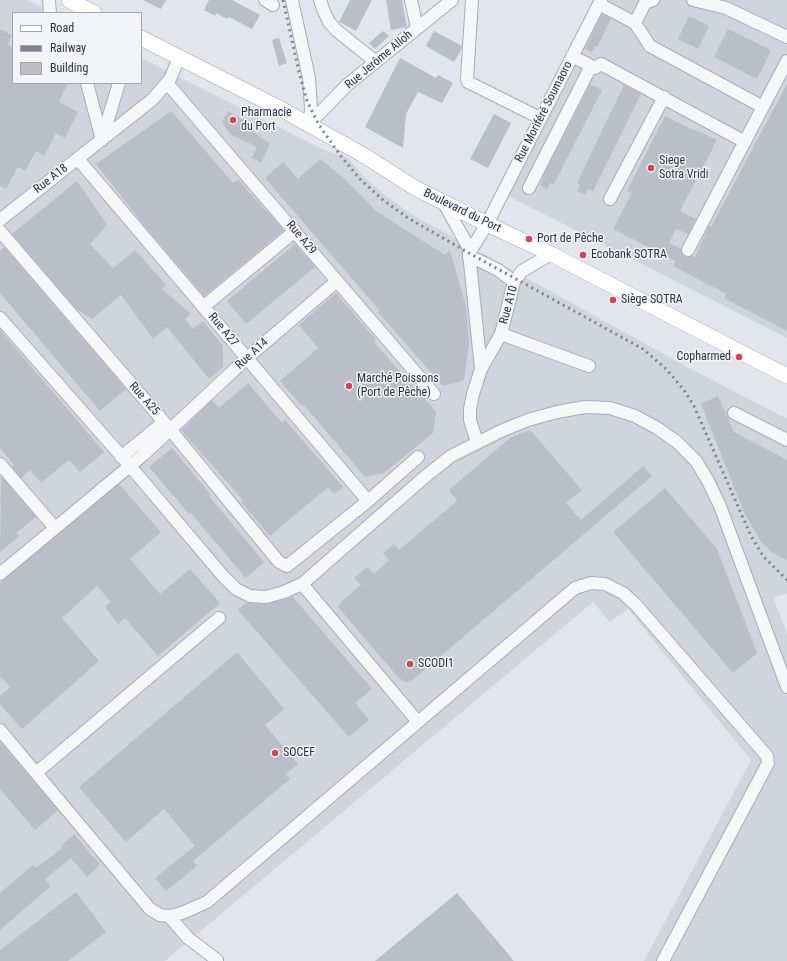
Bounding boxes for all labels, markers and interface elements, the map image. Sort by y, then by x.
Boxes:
legend [12,12,142,84]
text: Road [50,21,74,35]
street label: Rue Jerôme Alloh [343,28,415,92]
text: Railway [50,41,86,55]
street label: Rue Moriféré Soumaoro [512,59,576,165]
text: Building [50,61,88,75]
place label: Pharmacie du Port [241,106,292,134]
marker: Pharmacie du Port [228,115,238,125]
place label: Siege Sotra Vridi [659,154,708,182]
street label: Rue A18 [31,161,71,197]
marker: Siege Sotra Vridi [646,163,656,173]
street label: Boulevard du Port [421,186,503,236]
street label: Rue A29 [283,218,319,258]
place label: Port de Pêche [537,232,603,246]
marker: Port de Pêche [524,234,534,244]
place label: Ecobank SOTRA [591,248,667,262]
marker: Ecobank SOTRA [578,250,588,260]
street label: Rue A10 [497,284,521,326]
place label: Siège SOTRA [621,293,683,307]
marker: Siège SOTRA [608,295,618,305]
street label: Rue A27 [205,310,241,350]
street label: Rue A14 [233,335,271,373]
place label: Copharmed [676,350,731,364]
marker: Copharmed [734,352,744,362]
place label: Marché Poissons (Port de Pêche) [357,372,439,400]
street label: Rue A25 [126,379,162,419]
marker: Marché Poissons (Port de Pêche) [344,381,354,391]
place label: SCODI1 [418,657,454,671]
marker: SCODI1 [405,659,415,669]
place label: SOCEF [283,746,315,760]
marker: SOCEF [270,748,280,758]

